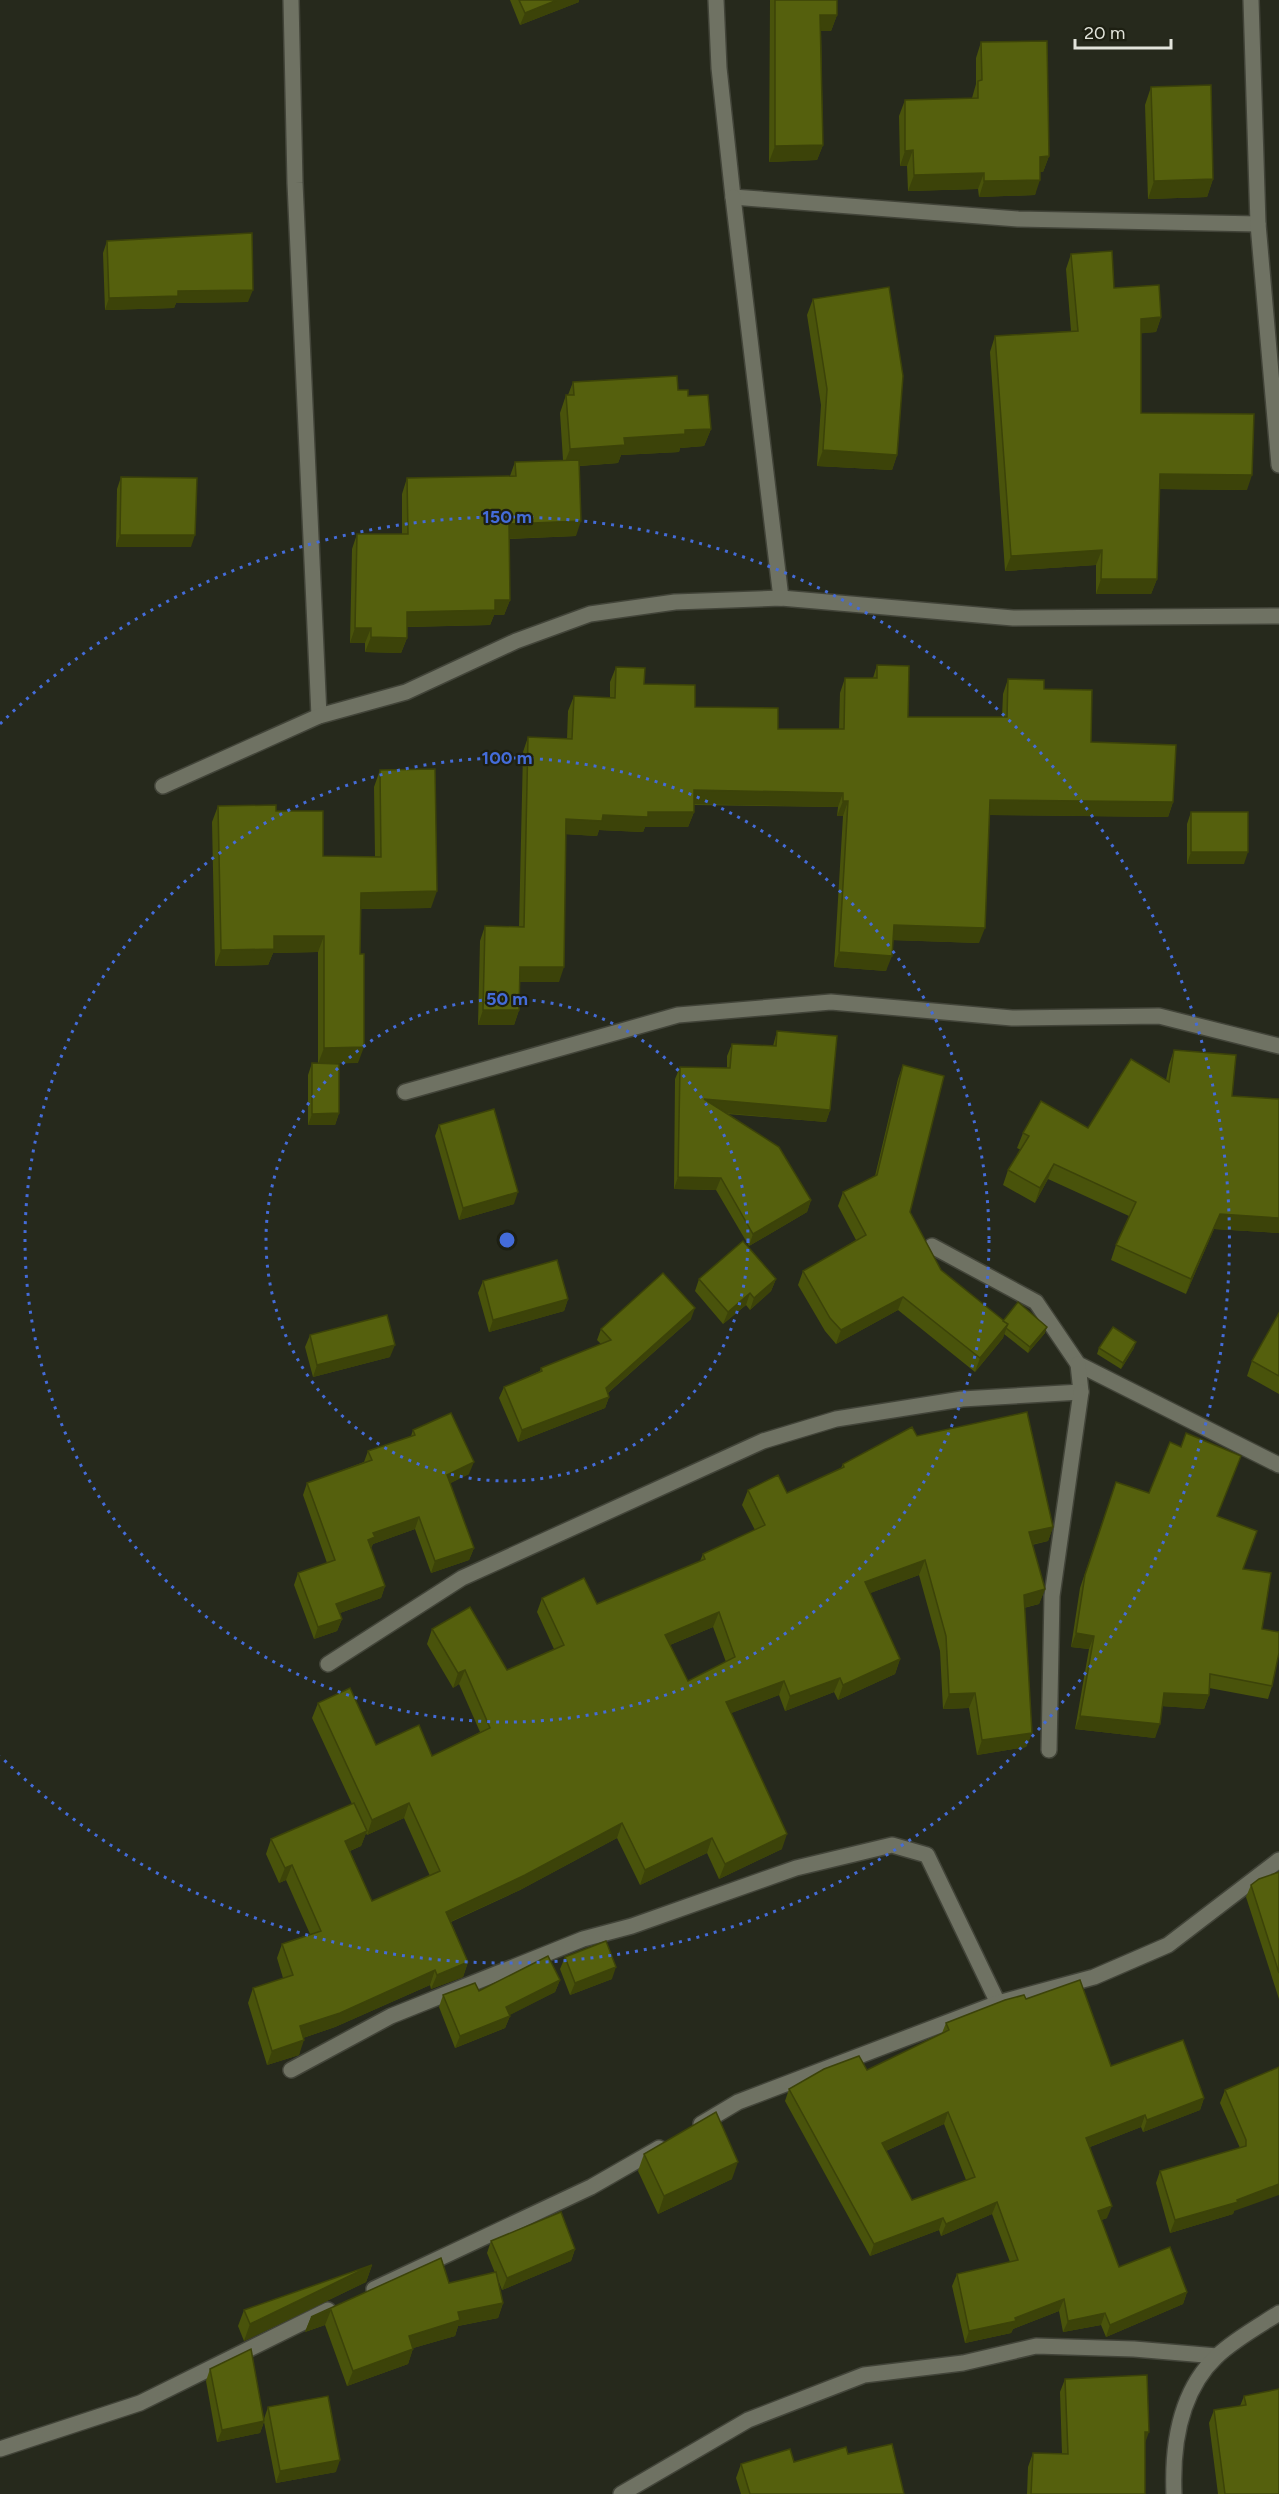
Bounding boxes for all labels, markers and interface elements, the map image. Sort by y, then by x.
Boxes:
scale bar [1075,12,1171,50]
text: 20 m [1084,22,1125,44]
text: 150 m [482,506,532,528]
text: 100 m [482,747,532,769]
text: 50 m [486,988,528,1010]
centre of rings [497,1230,517,1250]

